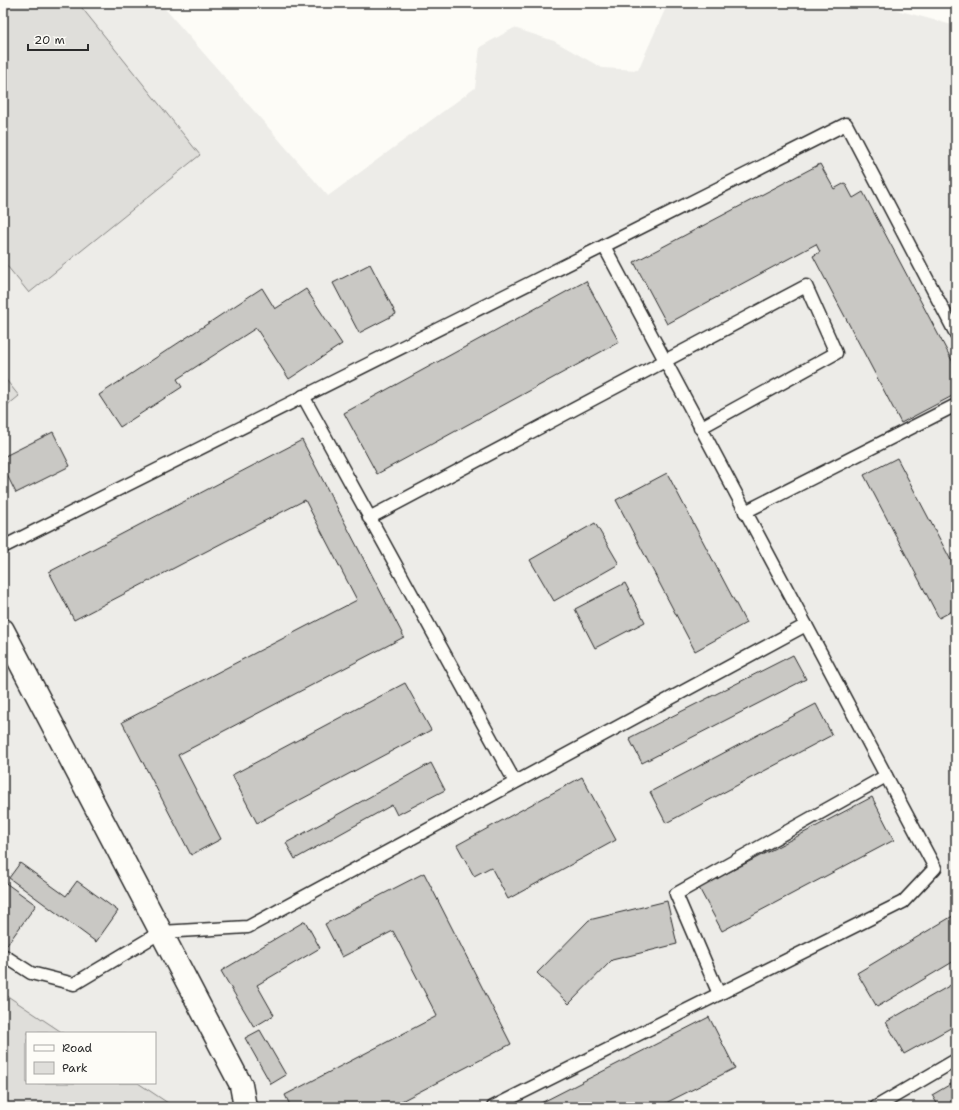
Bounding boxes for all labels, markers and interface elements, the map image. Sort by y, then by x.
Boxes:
scale bar [28,26,88,52]
text: 20 m [34,32,65,48]
legend [26,1032,156,1084]
text: Road [62,1040,93,1056]
text: Park [62,1060,88,1076]

